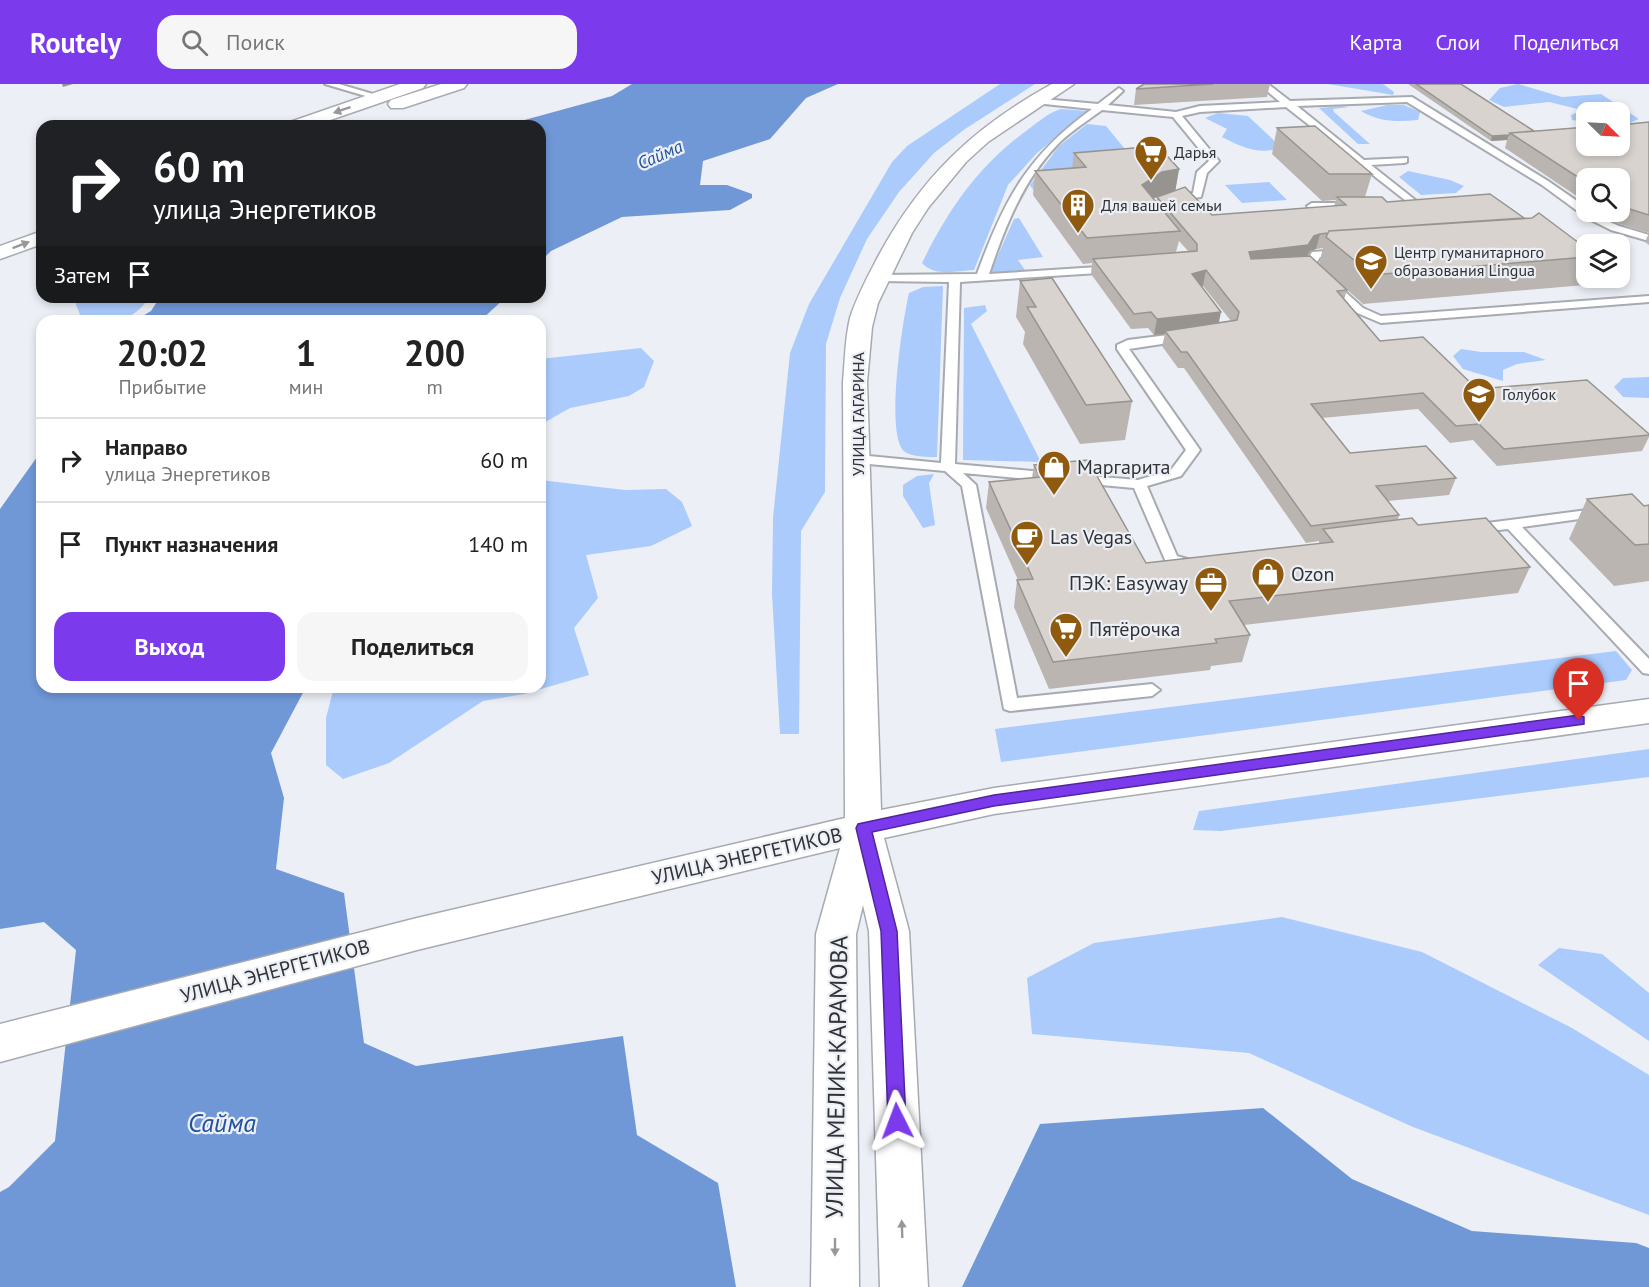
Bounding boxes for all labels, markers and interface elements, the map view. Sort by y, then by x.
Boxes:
search box [157,15,577,69]
text: Routely [30,24,121,61]
icon: search [178,26,211,59]
text: Поиск [226,28,285,56]
text: Карта [1349,29,1402,56]
text: Слои [1435,29,1480,56]
text: Поделиться [1513,29,1619,56]
north arrow [1576,102,1630,156]
map controls [1576,102,1630,288]
one-way arrow [333,105,351,115]
water label: Сайма [634,134,686,175]
supermarket icon: Дарья [1133,134,1169,181]
text: 60 m [153,139,245,194]
place label: Дарья [1174,142,1216,162]
icon: right [54,144,132,222]
button: search [1576,168,1630,222]
building icon: Для вашей семьи [1060,187,1096,234]
text: улица Энергетиков [153,192,377,226]
place label: Для вашей семьи [1101,195,1222,215]
button: layers [1576,234,1630,288]
one-way arrow [12,240,30,249]
place label: Центр гуманитарного образования Lingua [1394,242,1544,280]
school or university icon: Центр гуманитарного образования Lingua [1353,243,1389,290]
icon: arrive [123,258,156,291]
text: Затем [54,261,111,289]
text: 20:02 [117,329,208,376]
text: 1 [296,329,316,376]
text: 200 [404,329,465,376]
street label: УЛИЦА ГАГАРИНА [848,351,868,476]
text: Прибытие [118,374,206,400]
text: мин [289,374,323,400]
text: m [427,374,443,400]
school or university icon: Голубок [1461,376,1497,423]
place label: Голубок [1502,384,1556,404]
text: Направо [105,433,188,461]
icon: right [54,444,87,477]
text: 60 m [480,446,528,474]
shop icon: Маргарита [1036,449,1072,496]
place label: Маргарита [1077,454,1170,480]
text: улица Энергетиков [105,461,271,487]
cafe icon: Las Vegas [1009,519,1045,566]
place label: Las Vegas [1050,524,1132,550]
icon: arrive [54,528,87,561]
text: Пункт назначения [105,530,278,558]
text: 140 m [468,530,528,558]
shop icon: Ozon [1250,556,1286,603]
place label: Ozon [1291,561,1335,587]
office icon: ПЭК: Easyway [1193,565,1229,612]
place label: ПЭК: Easyway [1069,570,1189,596]
supermarket icon: Пятёрочка [1048,611,1084,658]
button: Выход [54,612,285,681]
button: Поделиться [297,612,528,681]
place label: Пятёрочка [1089,616,1180,642]
pin [1553,658,1604,720]
icon: arrive [1562,667,1595,700]
street label: УЛИЦА ЭНЕРГЕТИКОВ [649,821,845,891]
street label: УЛИЦА ЭНЕРГЕТИКОВ [178,933,372,1009]
street label: УЛИЦА МЕЛИК-КАРАМОВА [819,935,854,1219]
position arrow [865,1089,929,1153]
water label: Сайма [188,1106,256,1139]
one-way arrow [897,1219,906,1238]
one-way arrow [830,1238,840,1257]

